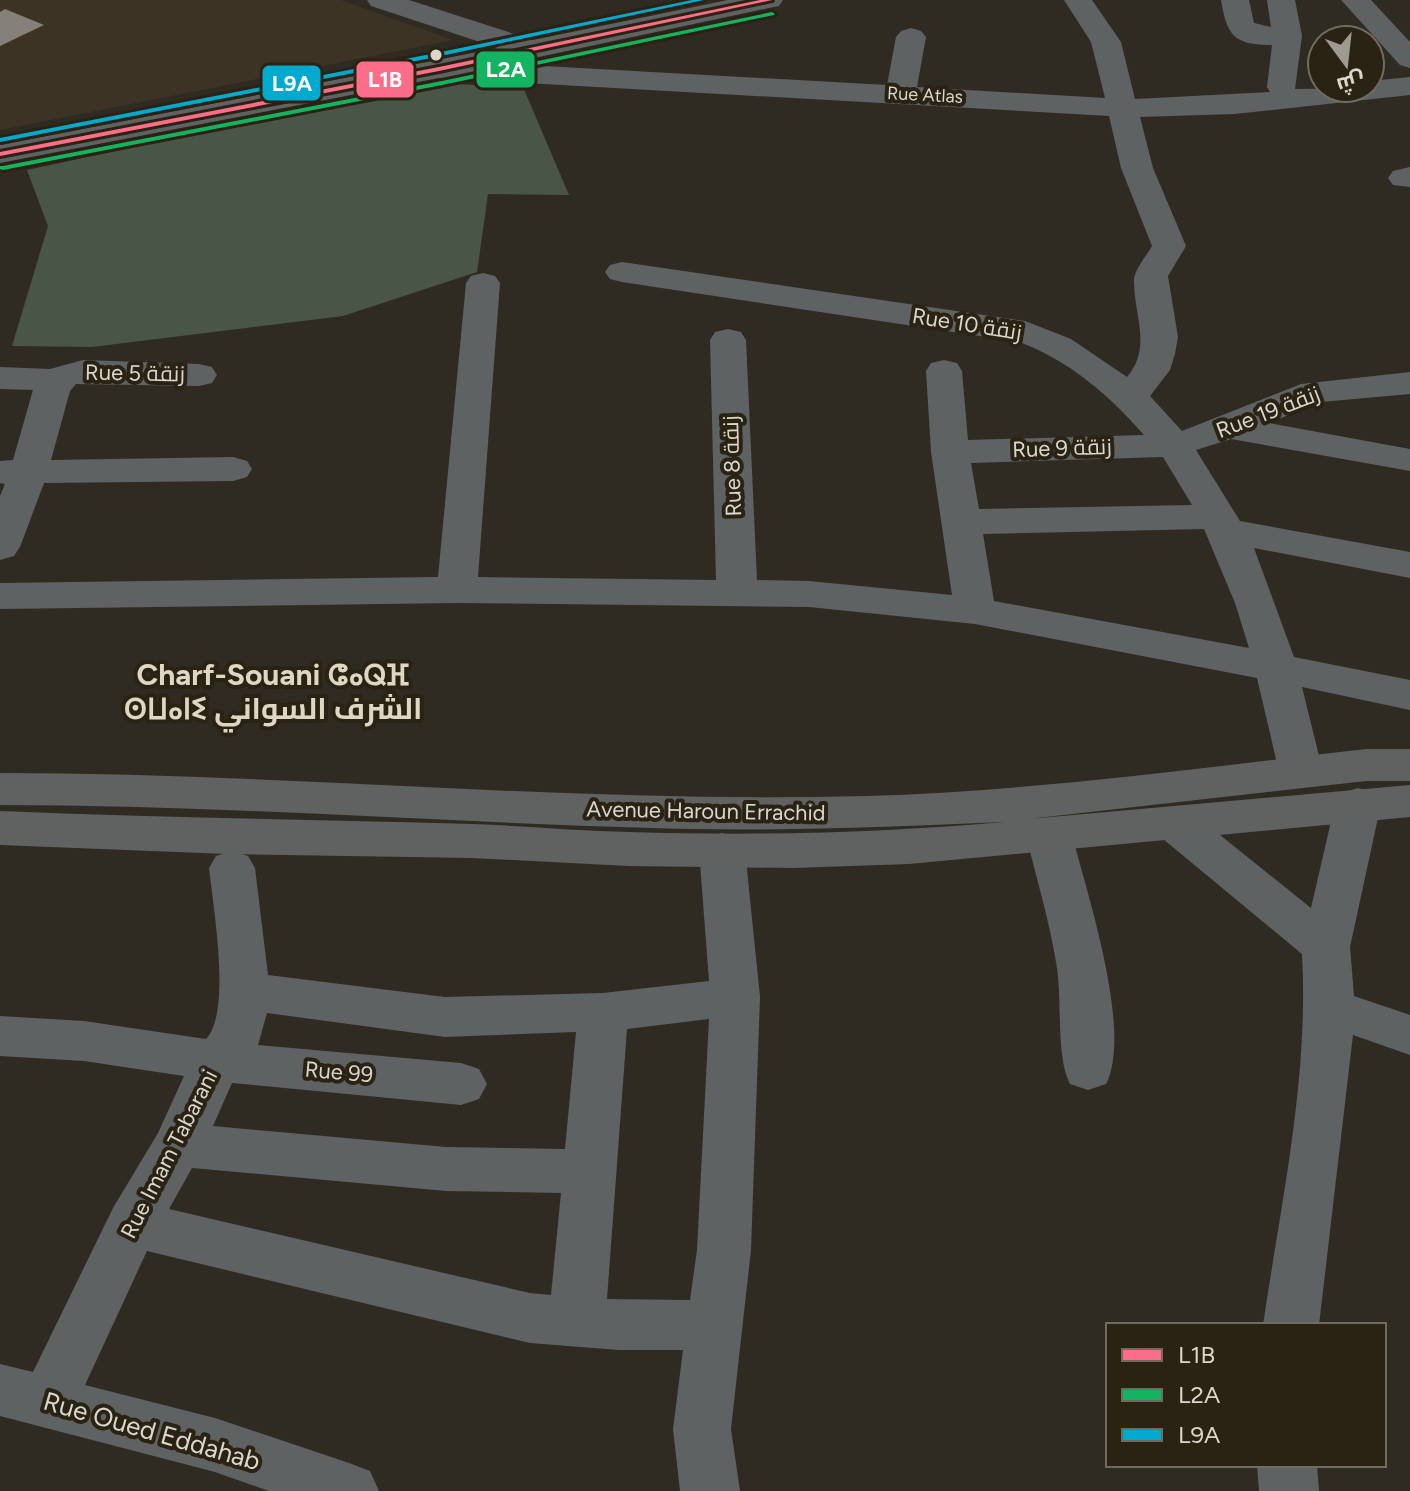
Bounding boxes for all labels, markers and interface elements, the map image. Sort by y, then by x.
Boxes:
north arrow [1306,24,1386,104]
unlabelled marker [428,47,444,63]
line badge: L2A [475,50,536,89]
text: L2A [486,56,526,83]
line badge: L1B [355,60,415,99]
line badge: L9A [261,64,322,102]
text: L1B [368,66,402,93]
text: ش [1334,66,1368,100]
text: L9A [272,70,312,97]
street label: Rue Atlas [886,82,964,108]
street label: Rue 10 زنقة [910,302,1024,346]
street label: Rue 5 زنقة [85,359,185,387]
street label: Rue 19 زنقة [1212,380,1324,444]
street label: Rue 8 زنقة [717,415,747,517]
street label: Rue 9 زنقة [1012,433,1112,463]
district label: Charf-Souani ⵛⴰⵕⴼ ⵙⵡⴰⵏⵉ الشرف السواني [124,656,422,733]
street label: Avenue Haroun Errachid [586,795,826,827]
street label: Rue 99 [304,1056,374,1088]
street label: Rue Imam Tabarani [115,1065,223,1243]
legend [1106,1323,1386,1467]
text: L1B [1178,1340,1215,1369]
text: L2A [1178,1380,1221,1409]
street label: Rue Oued Eddahab [40,1385,264,1477]
text: L9A [1178,1420,1221,1449]

